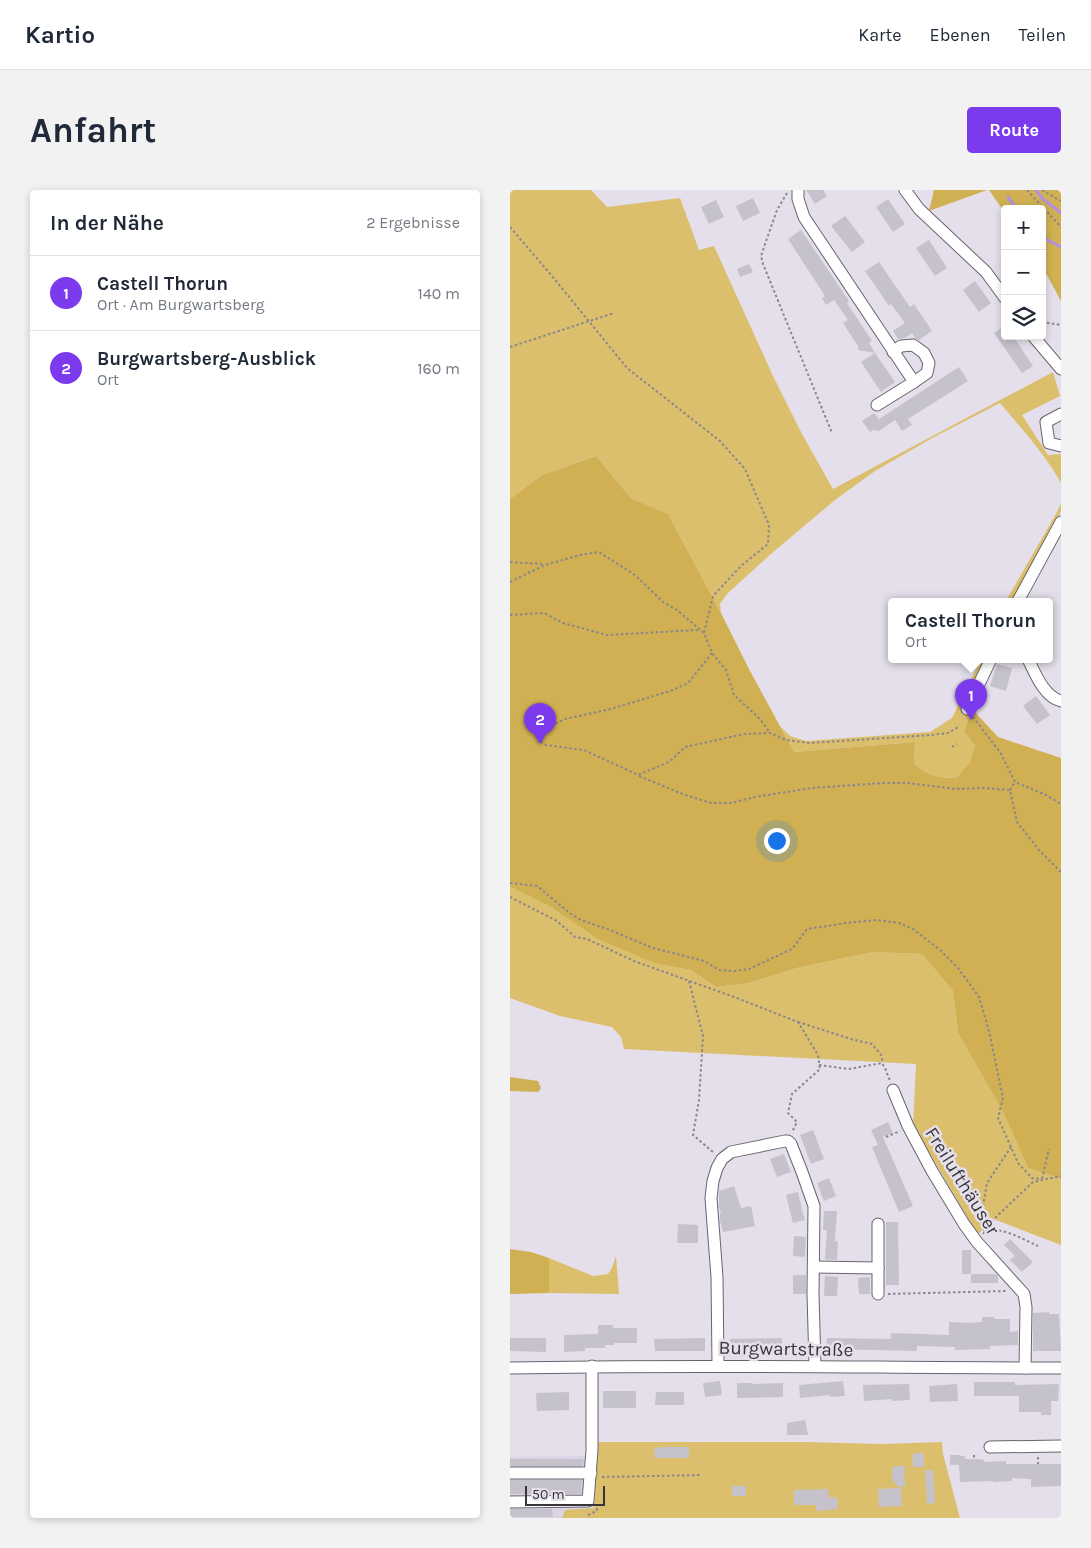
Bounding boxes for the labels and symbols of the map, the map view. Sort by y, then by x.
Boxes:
pin: 1 [955,679,987,720]
pin: 2 [524,703,556,744]
your location [764,828,790,854]
street label: Freilufthäuser [920,1123,1004,1239]
street label: Burgwartstraße [718,1337,854,1361]
scale bar [525,1483,605,1506]

